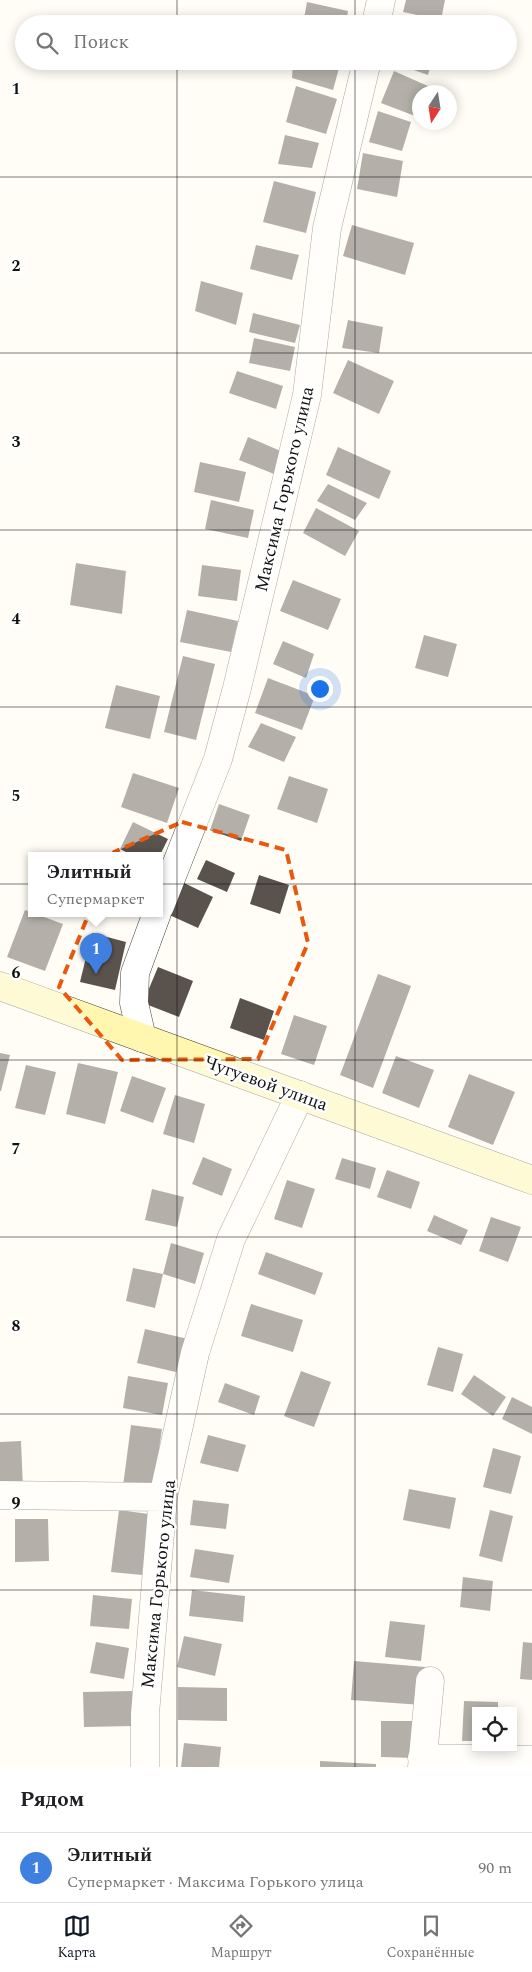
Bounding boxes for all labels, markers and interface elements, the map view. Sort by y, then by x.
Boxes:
search box [15,15,517,70]
text: Поиск [73,28,129,57]
icon: search [33,29,61,57]
text: 1 [12,77,20,101]
north arrow [412,85,457,130]
text: 2 [12,254,21,278]
street label: Максима Горького улица [248,384,321,594]
text: 3 [12,430,21,454]
text: 4 [12,607,21,631]
your location [307,676,333,702]
text: 5 [12,784,20,808]
popup [28,852,163,917]
text: Элитный [47,858,132,887]
text: Супермаркет [47,887,144,911]
pin: 1 [80,933,112,974]
text: 6 [12,961,21,985]
street label: Чугуевой улица [200,1049,332,1118]
text: 7 [12,1137,21,1161]
text: 8 [12,1314,21,1338]
street label: Максима Горького улица [134,1478,183,1690]
text: 9 [12,1491,21,1515]
map controls [472,1707,517,1752]
button: locate [472,1707,517,1752]
text: Рядом [20,1784,84,1816]
text: Элитный [67,1841,152,1870]
text: 1 [32,1856,40,1880]
text: 90 m [478,1856,512,1880]
text: Супермаркет · Максима Горького улица [67,1870,364,1894]
tab: Карта [57,1912,96,1963]
tab: Маршрут [211,1912,272,1963]
tab: Сохранённые [386,1912,475,1963]

